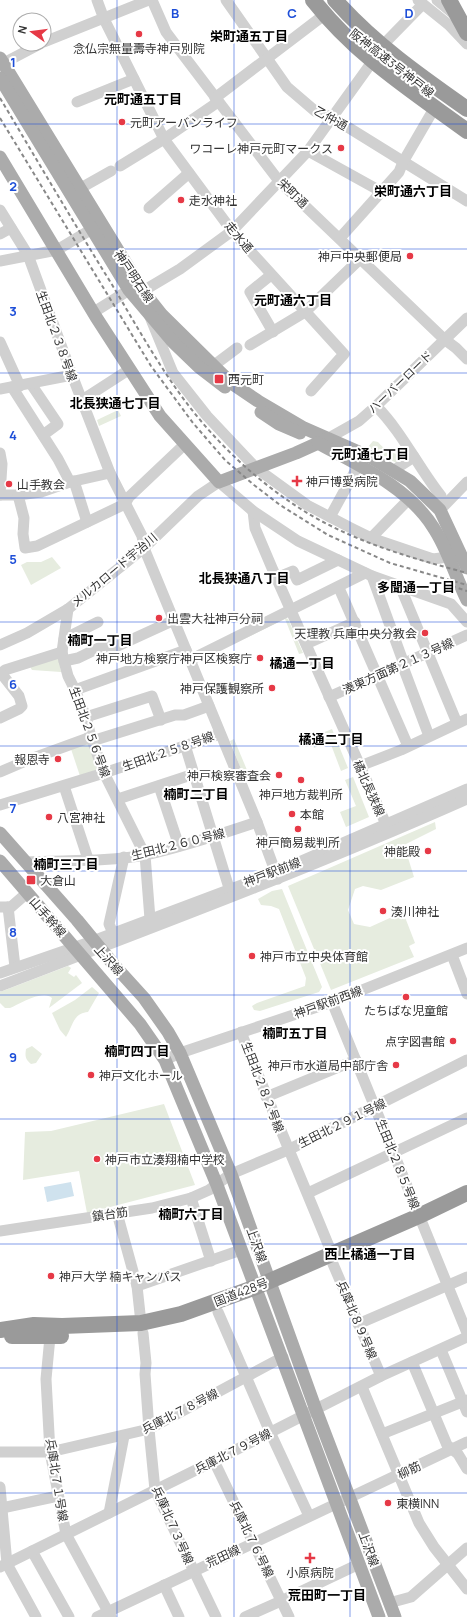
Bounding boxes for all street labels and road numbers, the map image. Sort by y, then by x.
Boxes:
street label: 阪神高速3号神戸線 [346,25,438,101]
street label: 乙仲通 [311,102,351,134]
street label: 栄町通 [274,174,312,212]
street label: 走水通 [221,218,257,256]
street label: 神戸明石線 [110,246,158,306]
street label: 生田北２３８号線 [33,288,81,384]
street label: ハーバーロード [364,347,436,417]
street label: メルカロード宇治川 [67,529,161,611]
street label: 湊東方面第２１３号線 [340,634,456,698]
street label: 生田北２５６号線 [66,684,114,780]
street label: 生田北２５８号線 [120,727,216,775]
street label: 橘北長狭線 [349,757,389,819]
street label: 生田北２６０号線 [129,824,227,864]
street label: 神戸駅前線 [241,853,303,891]
street label: 山手幹線 [26,893,70,941]
street label: 上沢線 [91,941,127,979]
street label: 神戸駅前西線 [291,982,365,1022]
street label: 生田北２８２号線 [238,1039,288,1135]
street label: 生田北２９１号線 [295,1094,389,1152]
street label: 生田北２８５号線 [372,1116,424,1212]
street label: 鎮台筋 [91,1203,129,1225]
street label: 上沢線 [243,1225,271,1265]
street label: 国道428号 [211,1274,271,1310]
street label: 兵庫北８９号線 [333,1278,381,1362]
street label: 兵庫北７８号線 [139,1384,221,1438]
street label: 兵庫北７９号線 [192,1424,274,1478]
street label: 兵庫北７１号線 [42,1437,72,1523]
street label: 柳筋 [395,1457,423,1483]
street label: 兵庫北７３号線 [148,1483,198,1567]
street label: 兵庫北７６号線 [226,1498,278,1580]
street label: 上沢線 [355,1529,383,1569]
street label: 荒田線 [203,1541,243,1571]

